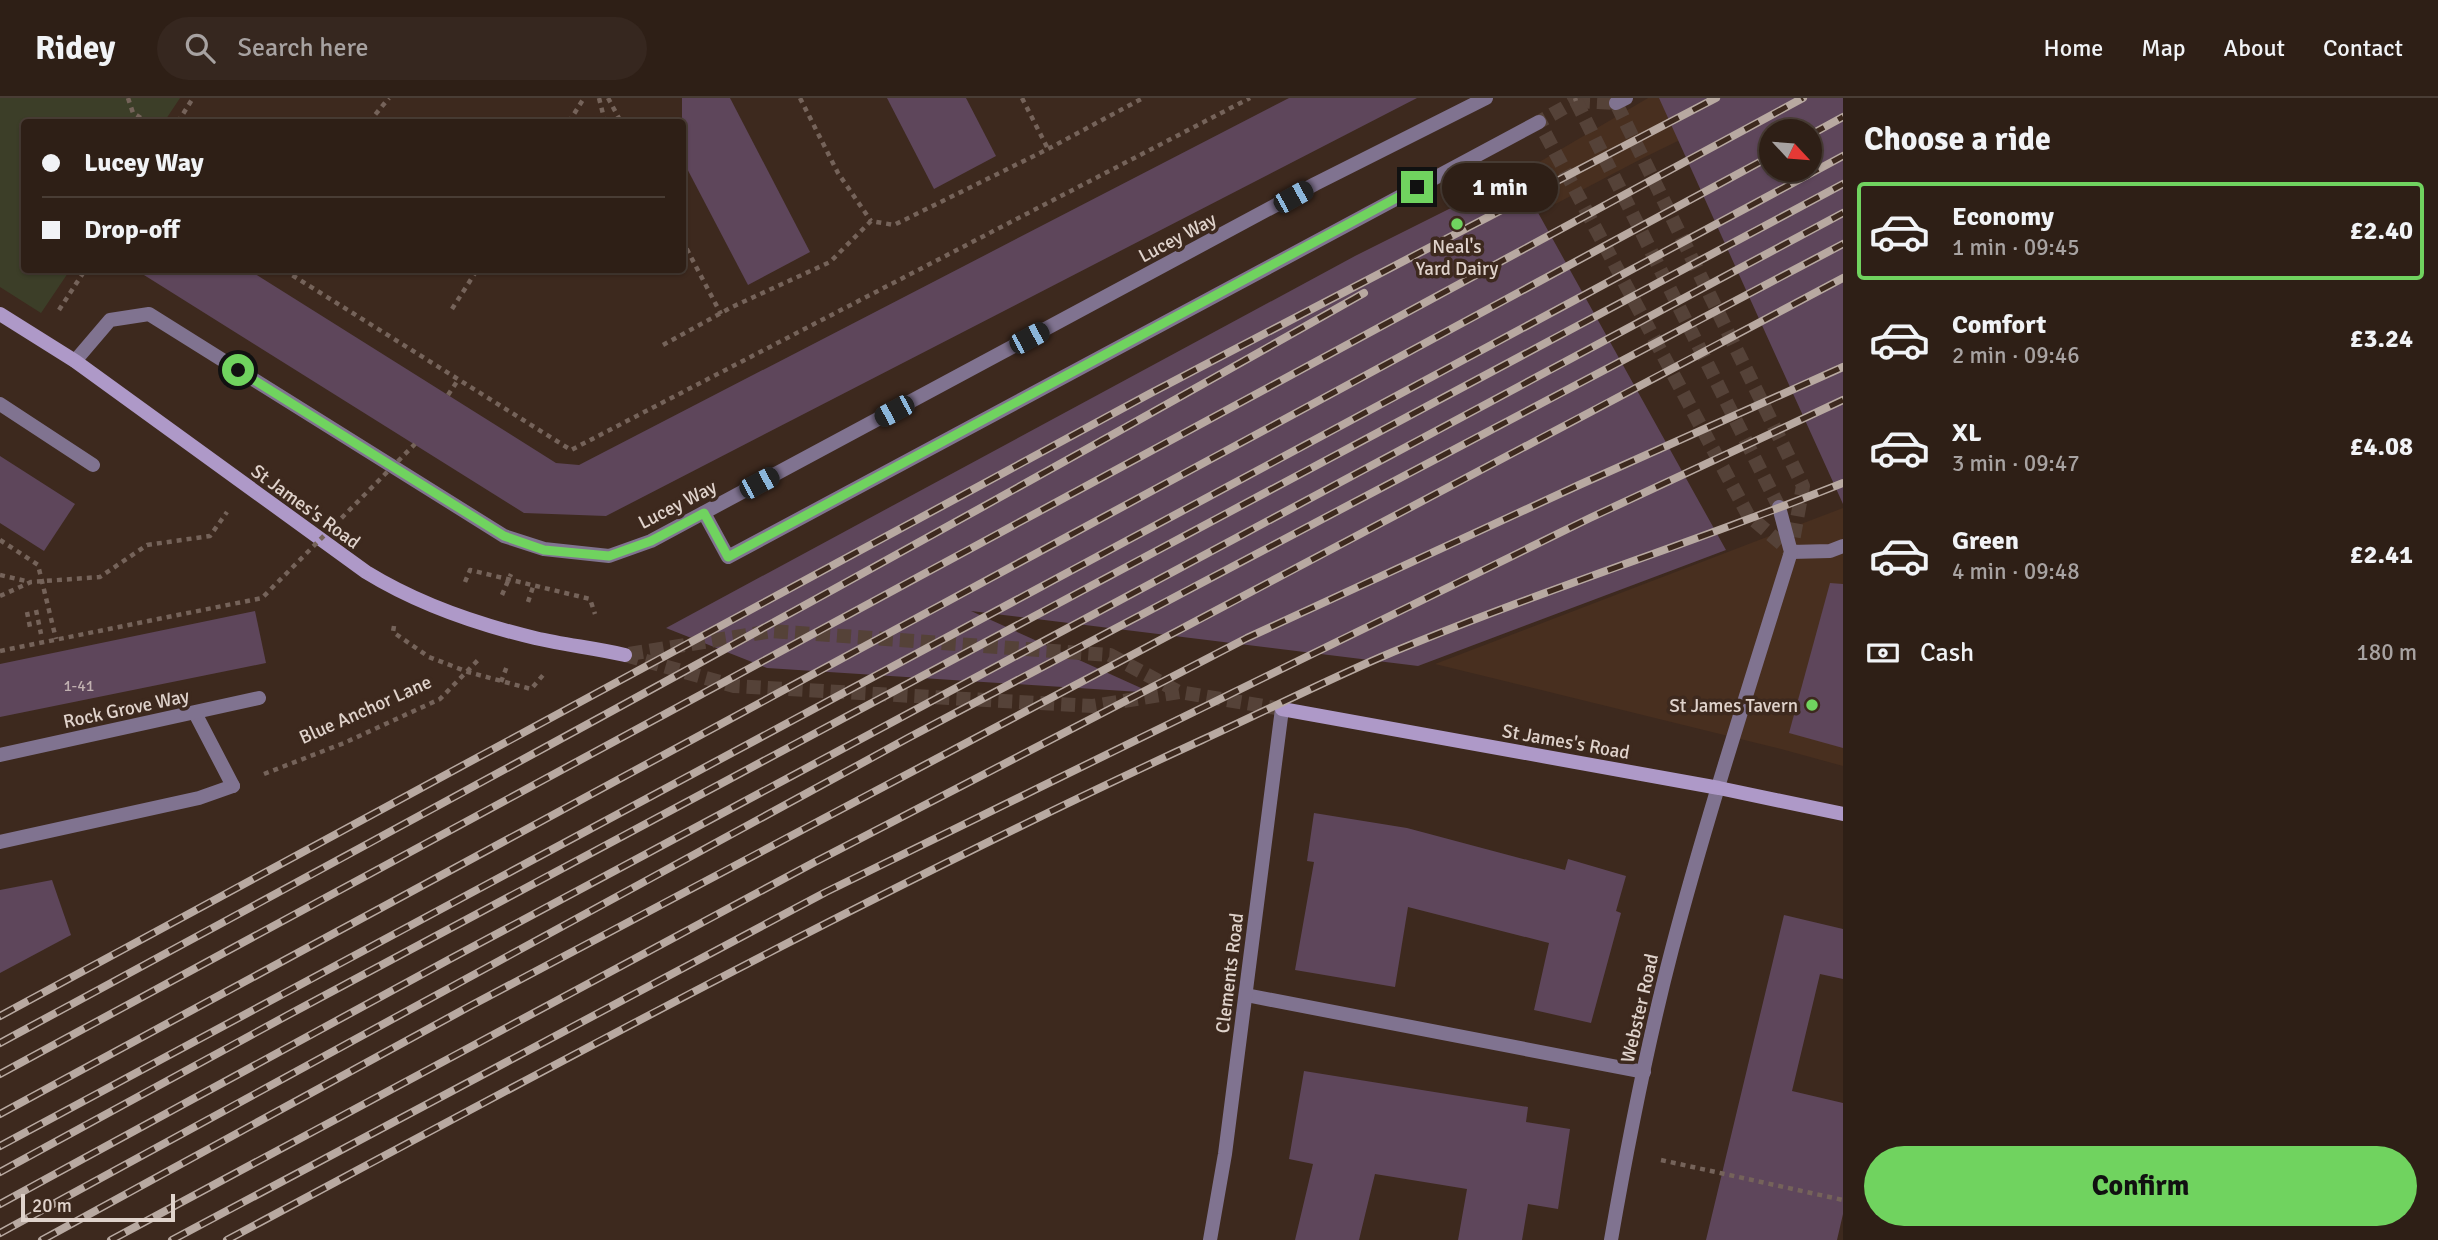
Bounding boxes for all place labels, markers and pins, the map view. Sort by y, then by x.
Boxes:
marker: Neal's Yard Dairy [1449,216,1465,232]
place label: Neal's Yard Dairy [1416,235,1498,281]
place label: St James Tavern [1669,694,1798,718]
marker: St James Tavern [1804,697,1820,713]

